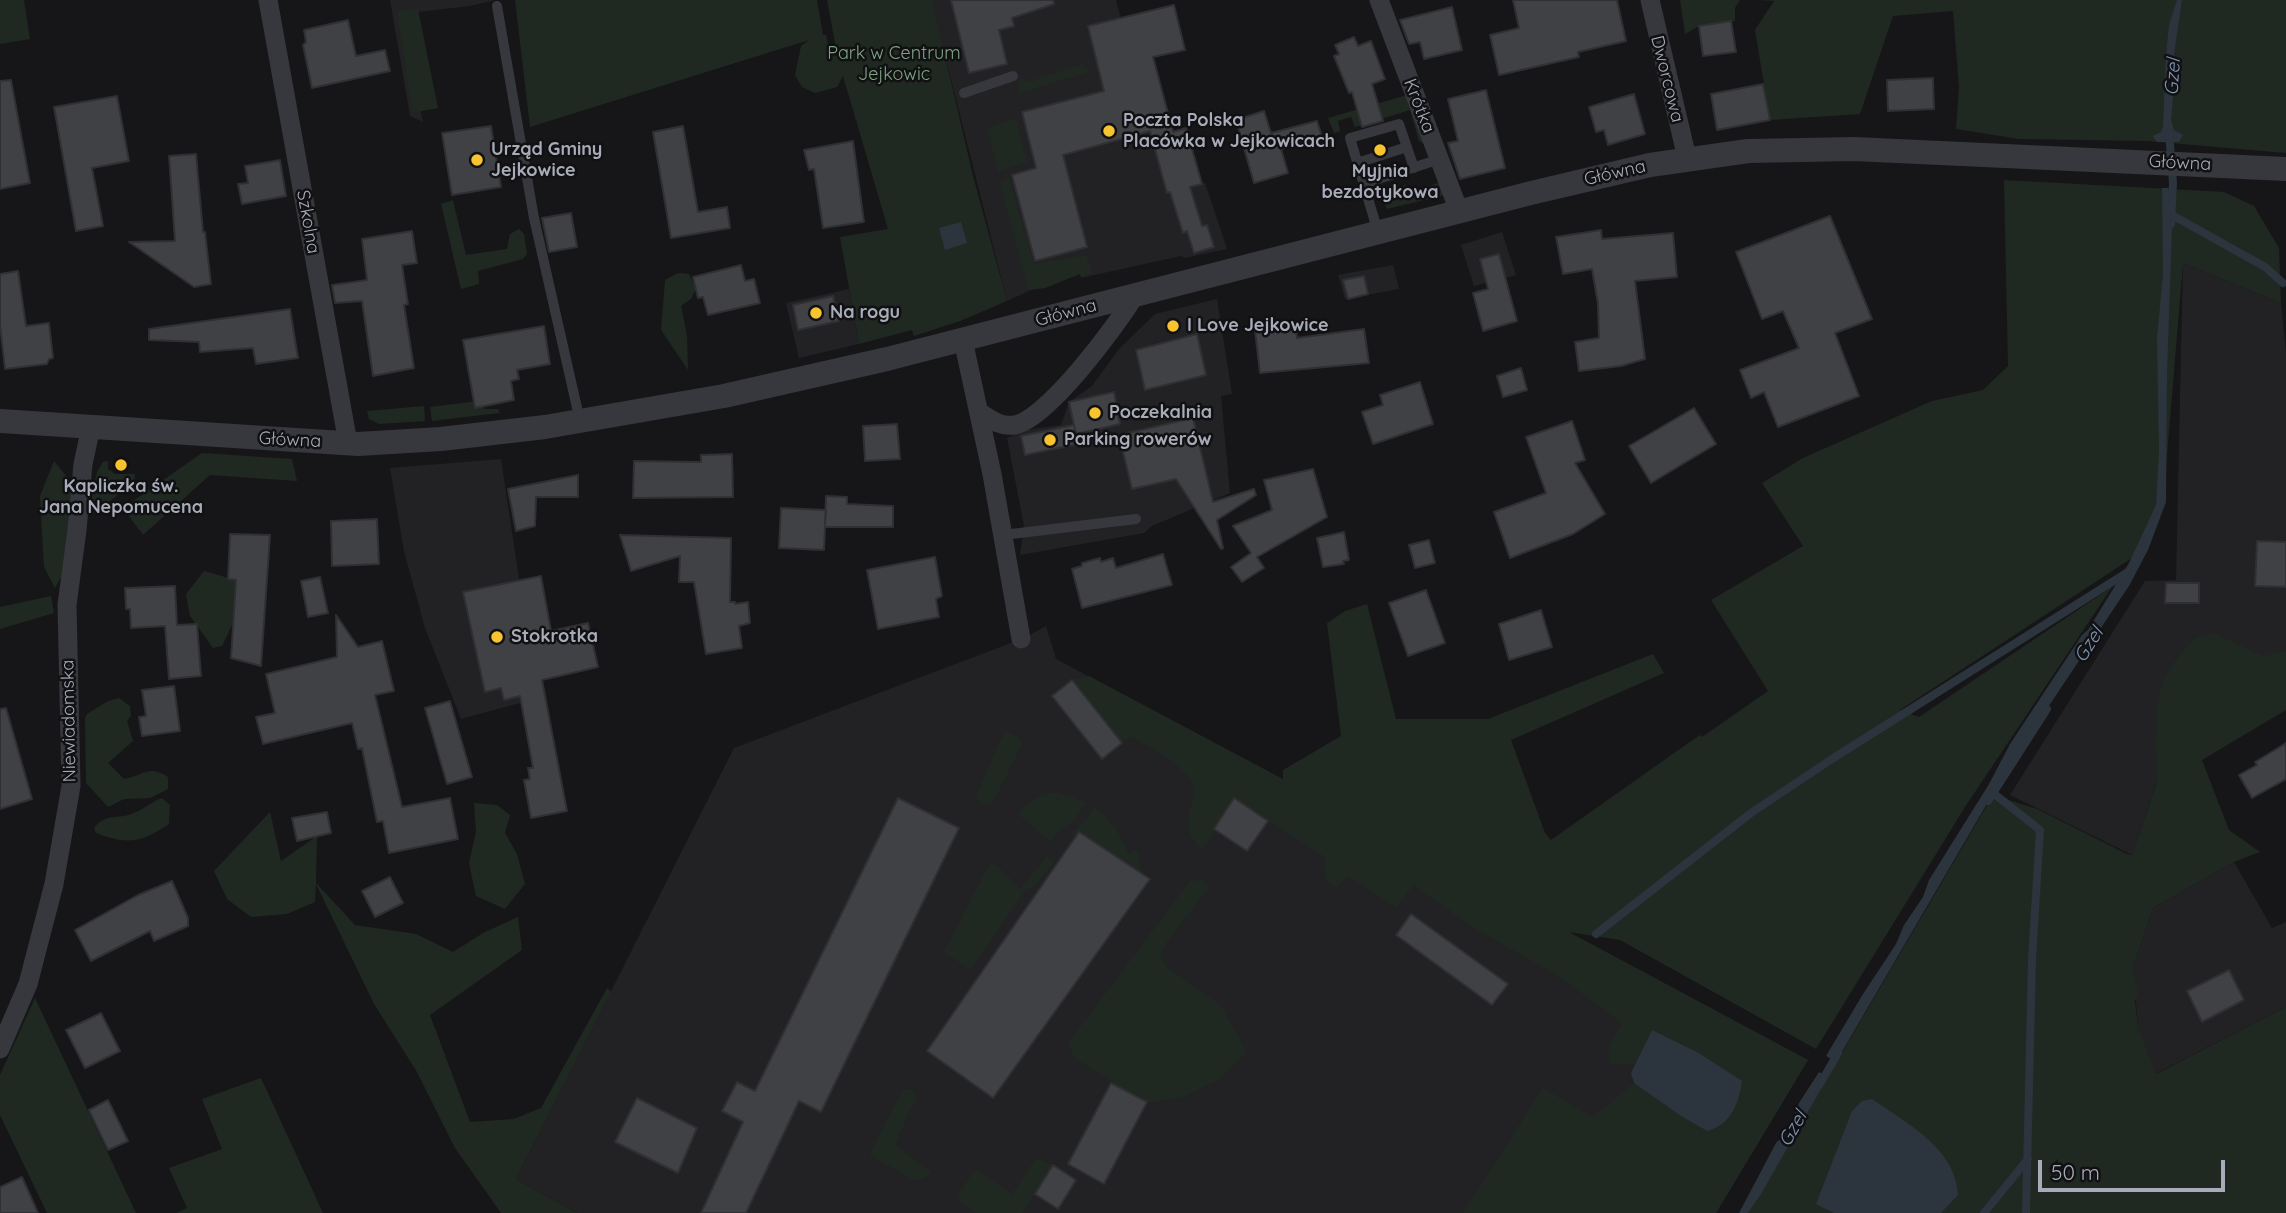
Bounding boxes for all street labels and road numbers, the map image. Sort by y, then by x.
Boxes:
street label: Dworcowa [1646,33,1688,125]
street label: Krótka [1399,76,1439,136]
street label: Główna [2148,151,2212,175]
street label: Główna [1582,155,1648,191]
street label: Szkolna [292,188,324,256]
street label: Główna [1033,294,1099,332]
street label: Główna [258,428,322,452]
street label: Niewiadomska [57,660,81,782]

